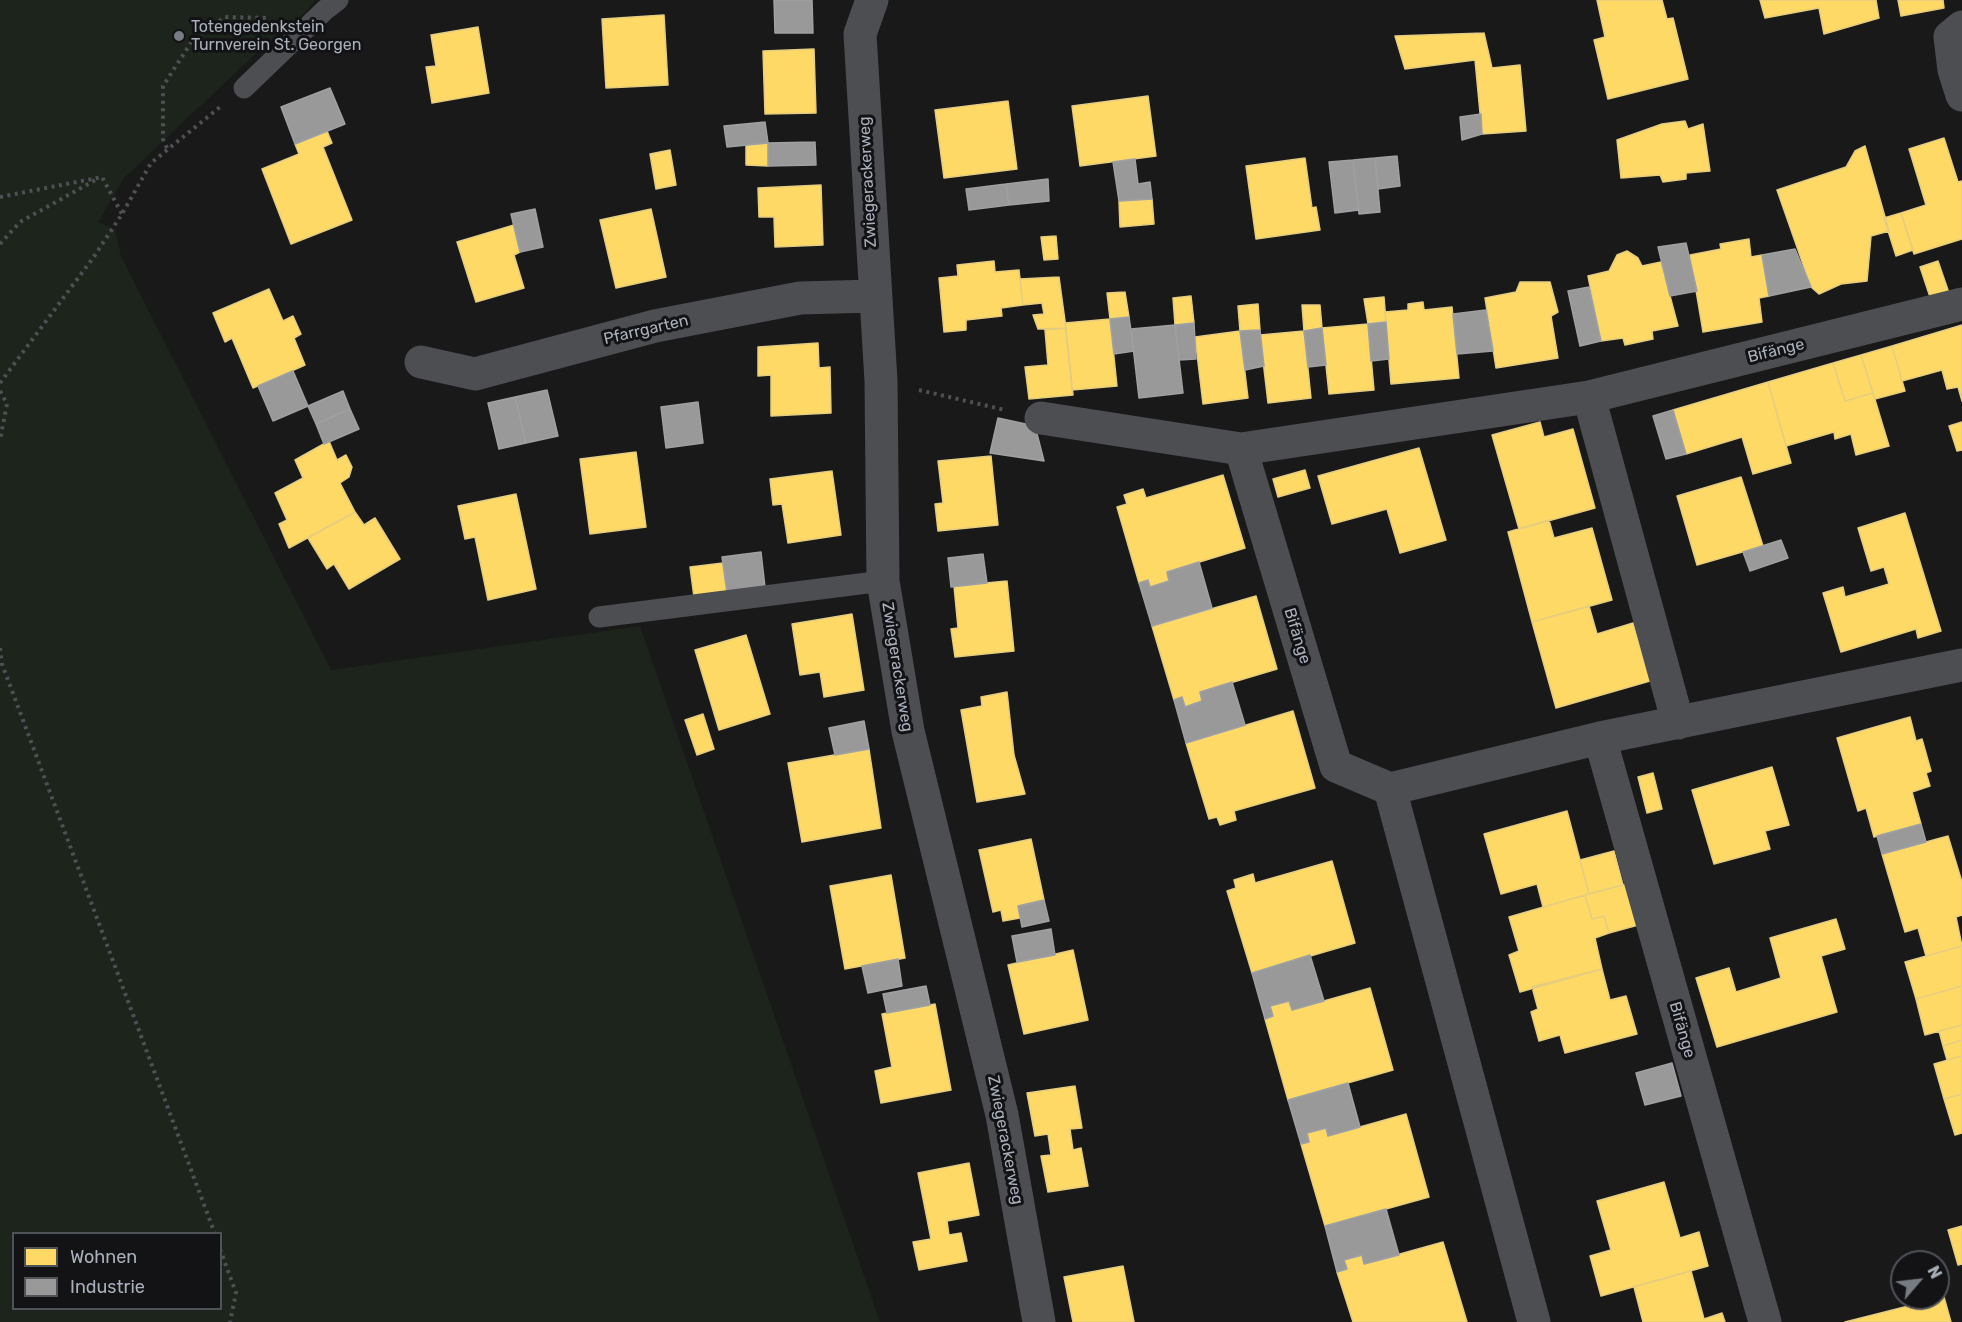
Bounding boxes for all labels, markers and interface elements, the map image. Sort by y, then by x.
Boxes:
place label: Totengedenkstein Turnverein St. Georgen [191,17,361,55]
marker: Totengedenkstein Turnverein St. Georgen [172,29,186,43]
street label: Zwiegerackerweg [855,116,881,248]
street label: Pfarrgarten [602,311,690,349]
street label: Bifänge [1746,335,1806,367]
street label: Zwiegerackerweg [877,601,917,733]
street label: Bifänge [1279,606,1315,666]
street label: Bifänge [1665,1000,1699,1060]
street label: Zwiegerackerweg [983,1074,1027,1206]
legend [12,1232,222,1310]
text: Wohnen [70,1246,137,1268]
north arrow [1890,1250,1950,1310]
text: N [1923,1263,1946,1282]
text: Industrie [70,1276,145,1298]

